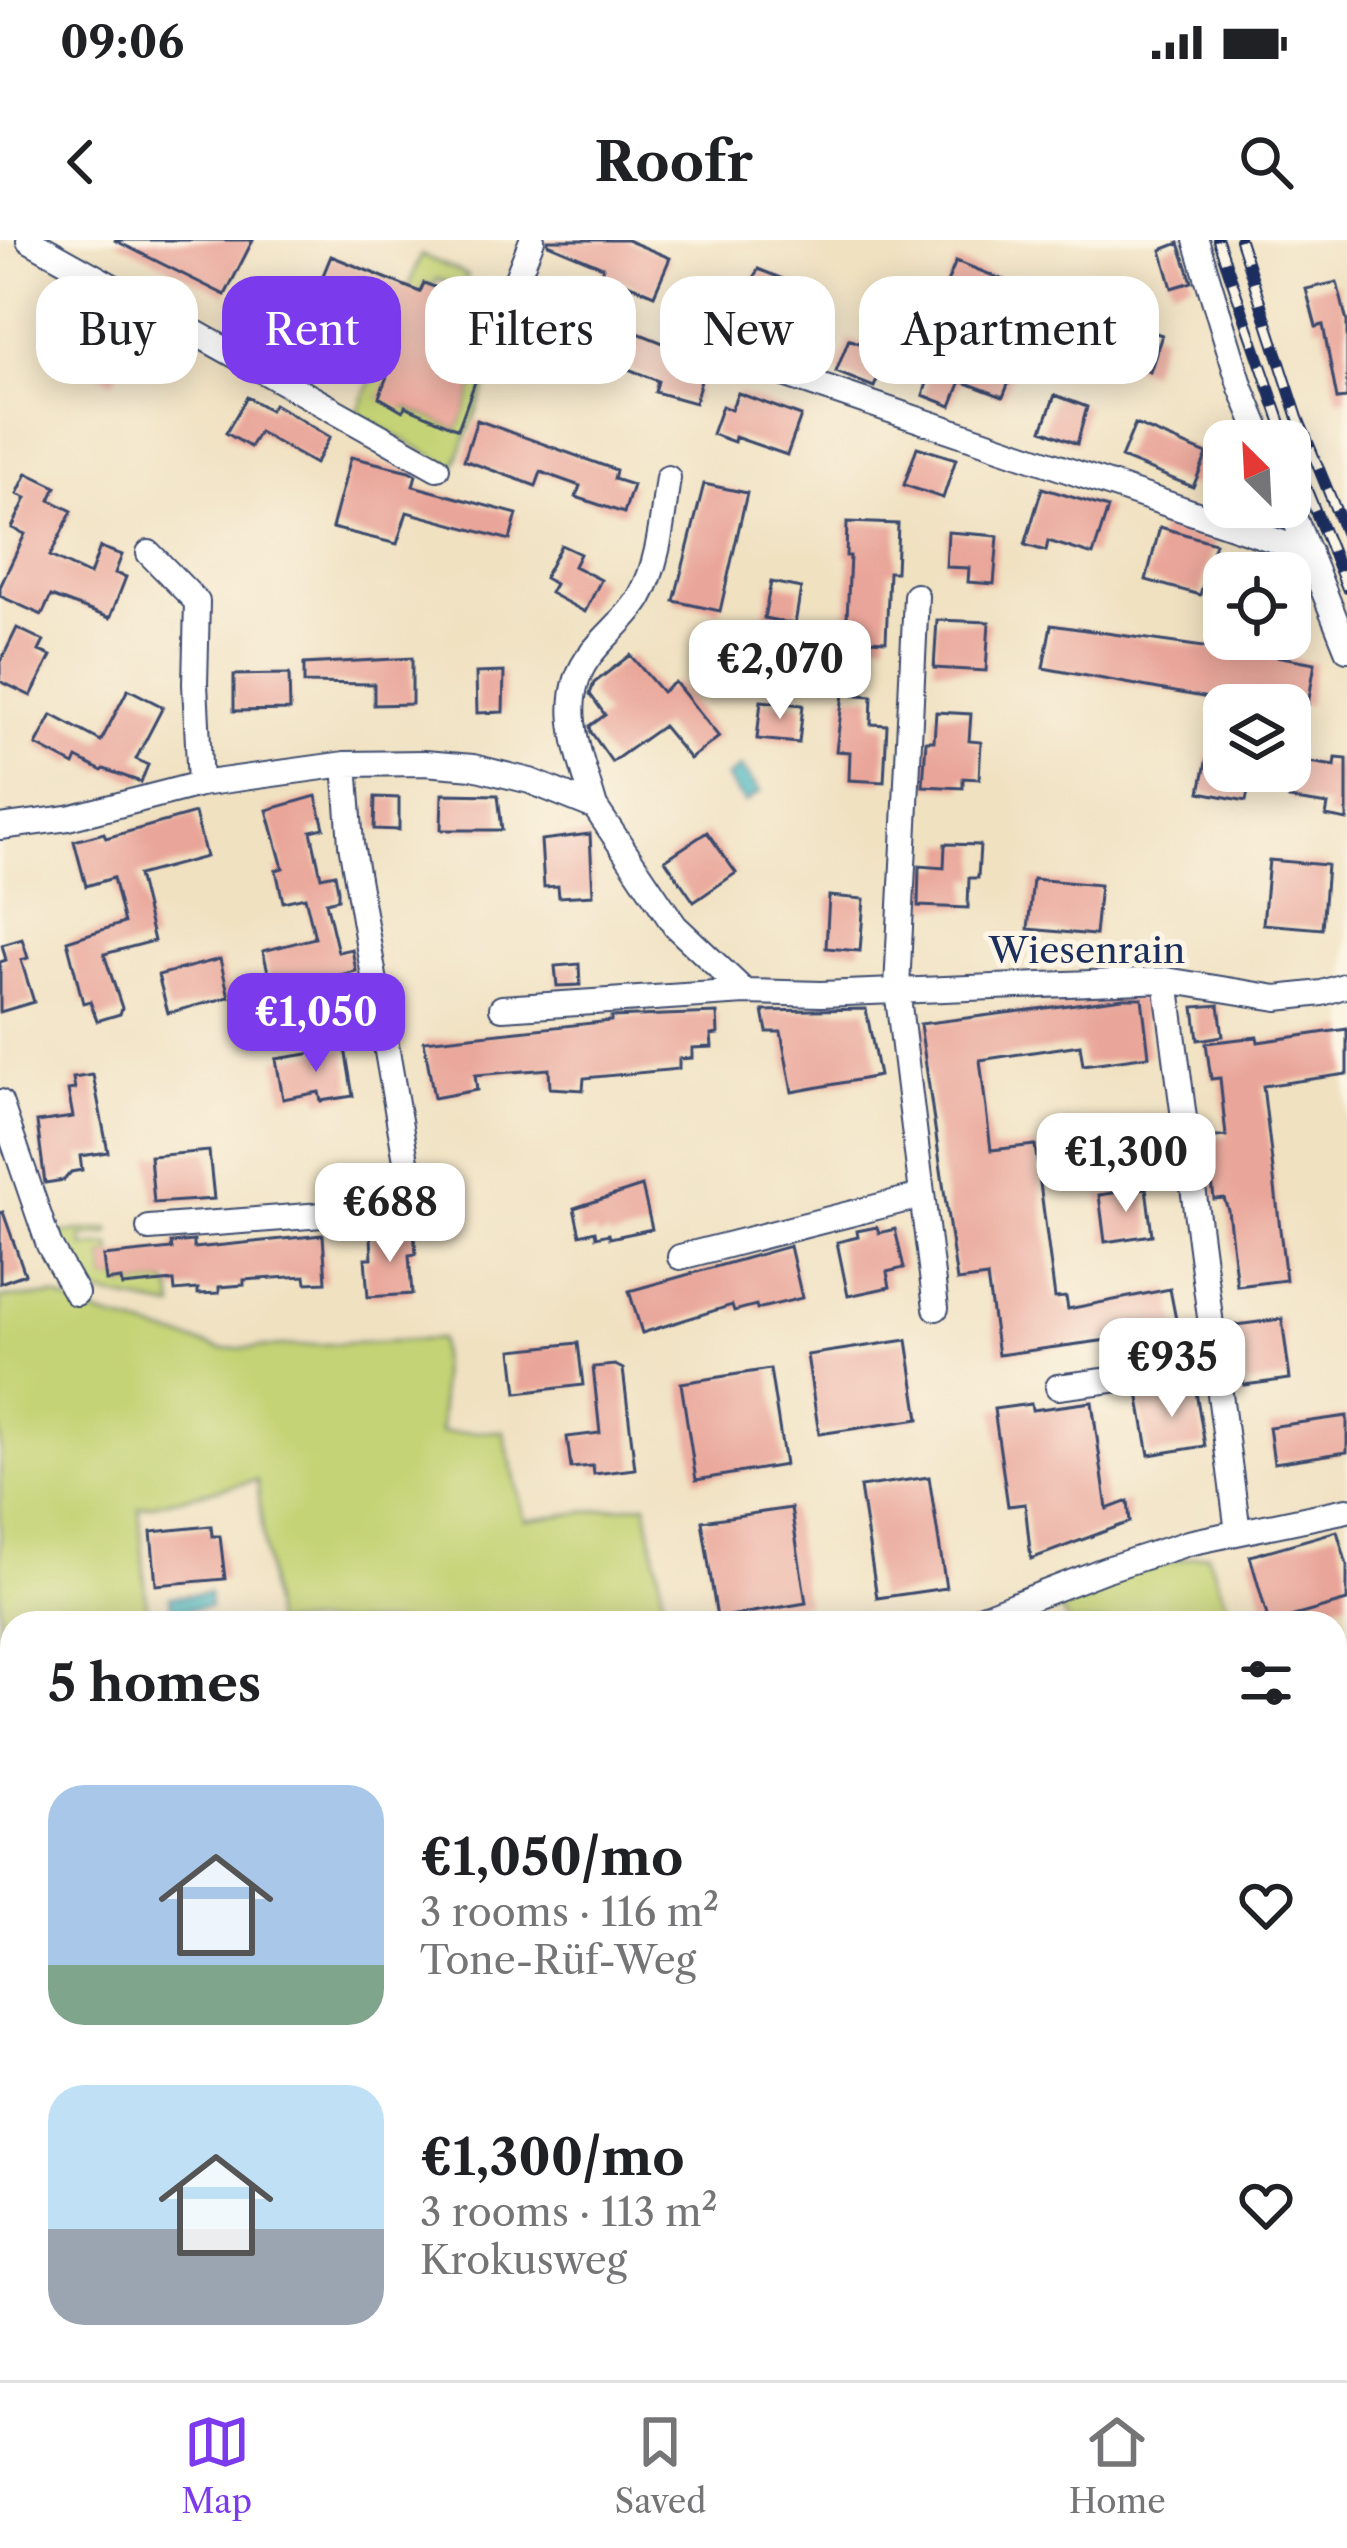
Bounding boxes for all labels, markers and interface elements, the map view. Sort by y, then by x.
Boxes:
text: 09:06 [60,14,184,70]
icon: back [48,129,114,195]
text: Roofr [594,129,753,195]
icon: search [1233,129,1299,195]
chip: Buy [36,276,198,384]
chip: Rent [222,276,401,384]
chip: Filters [425,276,636,384]
chip: New [660,276,835,384]
chip: Apartment [859,276,1159,384]
north arrow [1203,420,1311,528]
map controls [1203,420,1311,792]
button: locate [1203,552,1311,660]
pin: €2,070 [682,620,878,722]
text: €2,070 [716,635,844,683]
button: layers [1203,684,1311,792]
street label: Wiesenrain [988,928,1185,972]
pin: €1,050 [218,973,414,1075]
text: €1,050 [254,988,378,1036]
pin: €1,300 [1028,1113,1224,1215]
text: €1,300 [1064,1128,1188,1176]
pin: €688 [319,1163,461,1265]
text: €688 [342,1178,438,1226]
pin: €935 [1101,1318,1243,1420]
text: €935 [1126,1333,1218,1381]
icon: filters [1233,1650,1299,1716]
text: 5 homes [48,1652,261,1714]
text: €1,050/mo [420,1826,683,1888]
icon: home [144,1833,288,1977]
icon: heart [1233,1872,1299,1938]
text: 3 rooms · 116 m² [420,1888,719,1936]
text: Tone-Rüf-Weg [420,1936,696,1984]
text: €1,300/mo [420,2126,685,2188]
icon: home [144,2133,288,2277]
icon: heart [1233,2172,1299,2238]
text: 3 rooms · 113 m² [420,2188,718,2236]
text: Krokusweg [420,2236,627,2284]
tab: Map [181,2409,252,2522]
tab: Saved [615,2409,706,2522]
tab: Home [1069,2409,1166,2522]

